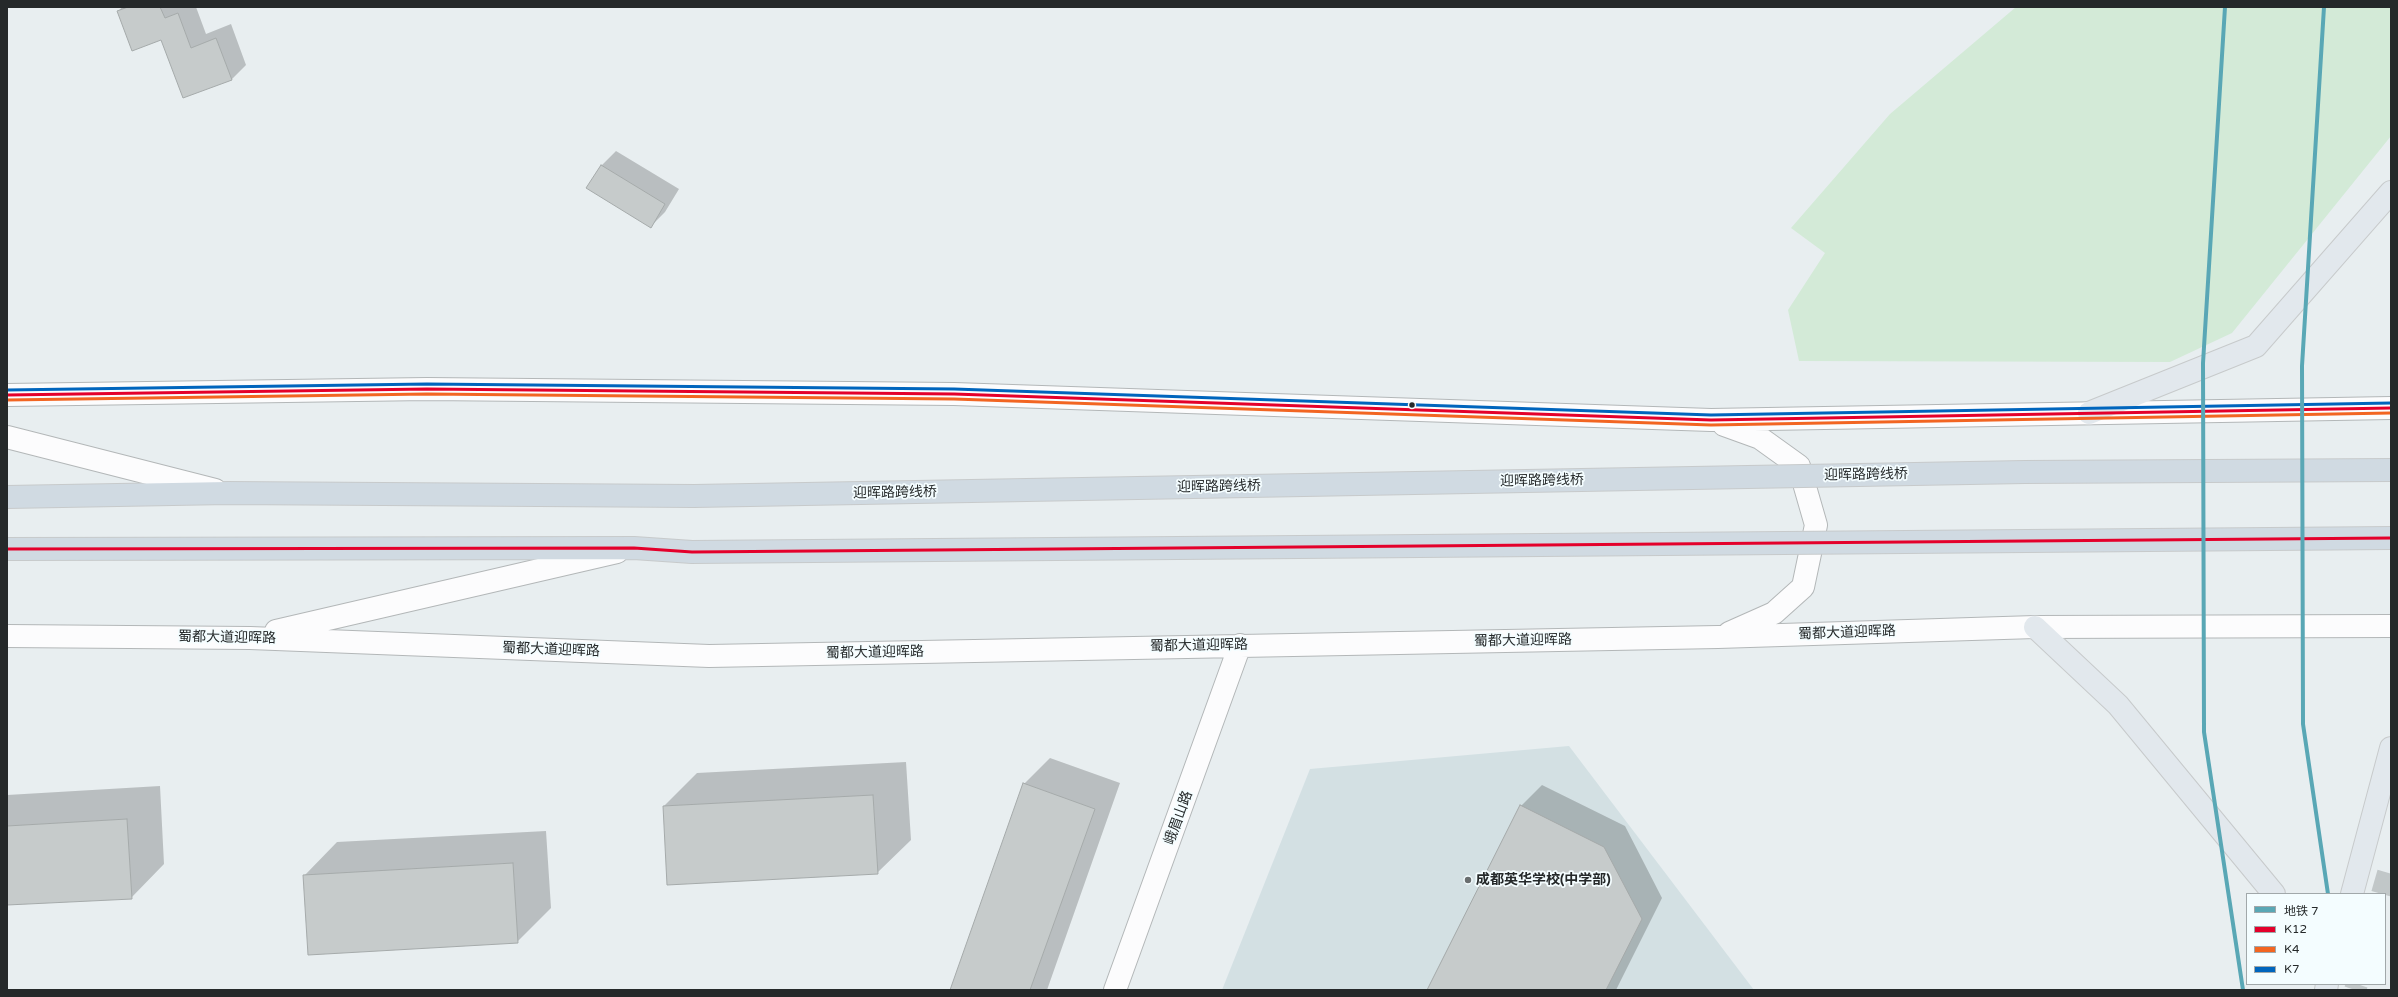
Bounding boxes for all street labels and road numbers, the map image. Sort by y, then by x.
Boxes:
street label: 迎晖路跨线桥 [1824,466,1908,484]
street label: 迎晖路跨线桥 [1500,472,1584,490]
street label: 迎晖路跨线桥 [1177,478,1261,496]
street label: 迎晖路跨线桥 [853,484,937,502]
street label: 蜀都大道迎晖路 [1798,623,1896,643]
street label: 蜀都大道迎晖路 [178,629,276,647]
street label: 蜀都大道迎晖路 [1474,632,1572,650]
street label: 蜀都大道迎晖路 [1150,637,1248,655]
street label: 蜀都大道迎晖路 [502,640,600,660]
street label: 蜀都大道迎晖路 [826,644,924,662]
street label: 峨眉山路 [1162,789,1196,847]

